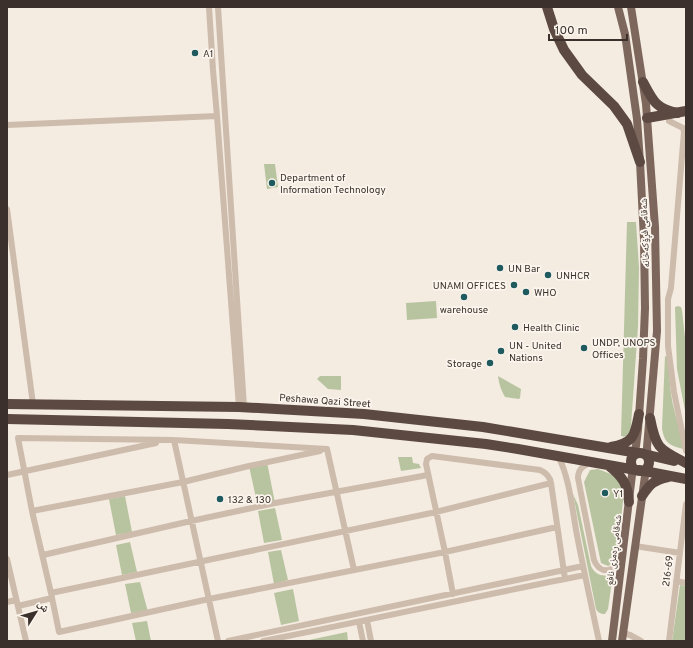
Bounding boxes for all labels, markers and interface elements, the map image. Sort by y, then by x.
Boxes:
scale bar [549,16,627,42]
text: 100 m [555,23,588,39]
marker: A1 [190,48,200,58]
place label: A1 [203,48,213,61]
place label: Department of Information Technology [280,172,386,197]
marker: Department of Information Technology [267,178,277,188]
street label: شەقامی فڕۆکەخانە [638,198,653,268]
marker: UN Bar [495,263,505,273]
place label: UN Bar [508,263,540,276]
marker: UNHCR [543,270,553,280]
place label: UNHCR [556,270,590,283]
place label: UNAMI OFFICES [433,280,506,293]
marker: UNAMI OFFICES [509,280,519,290]
marker: WHO [521,287,531,297]
place label: WHO [534,287,557,300]
marker: warehouse [459,292,469,302]
place label: warehouse [440,304,488,317]
marker: Health Clinic [510,322,520,332]
place label: Health Clinic [523,322,580,335]
place label: UNDP, UNOPS Offices [592,337,656,362]
place label: UN - United Nations [509,340,562,365]
marker: UNDP, UNOPS Offices [579,343,589,353]
marker: UN - United Nations [496,346,506,356]
place label: Storage [447,358,482,371]
marker: Storage [485,358,495,368]
street label: Peshawa Qazi Street [279,392,371,411]
marker: Y1 [600,488,610,498]
place label: Y1 [613,488,623,501]
marker: 132 & 130 [215,494,225,504]
place label: 132 & 130 [228,494,271,507]
street label: شەقامی ڕەمزی نافع [604,514,625,586]
street label: 216-69 [660,555,677,588]
north arrow [16,592,56,632]
text: ش [34,598,52,616]

